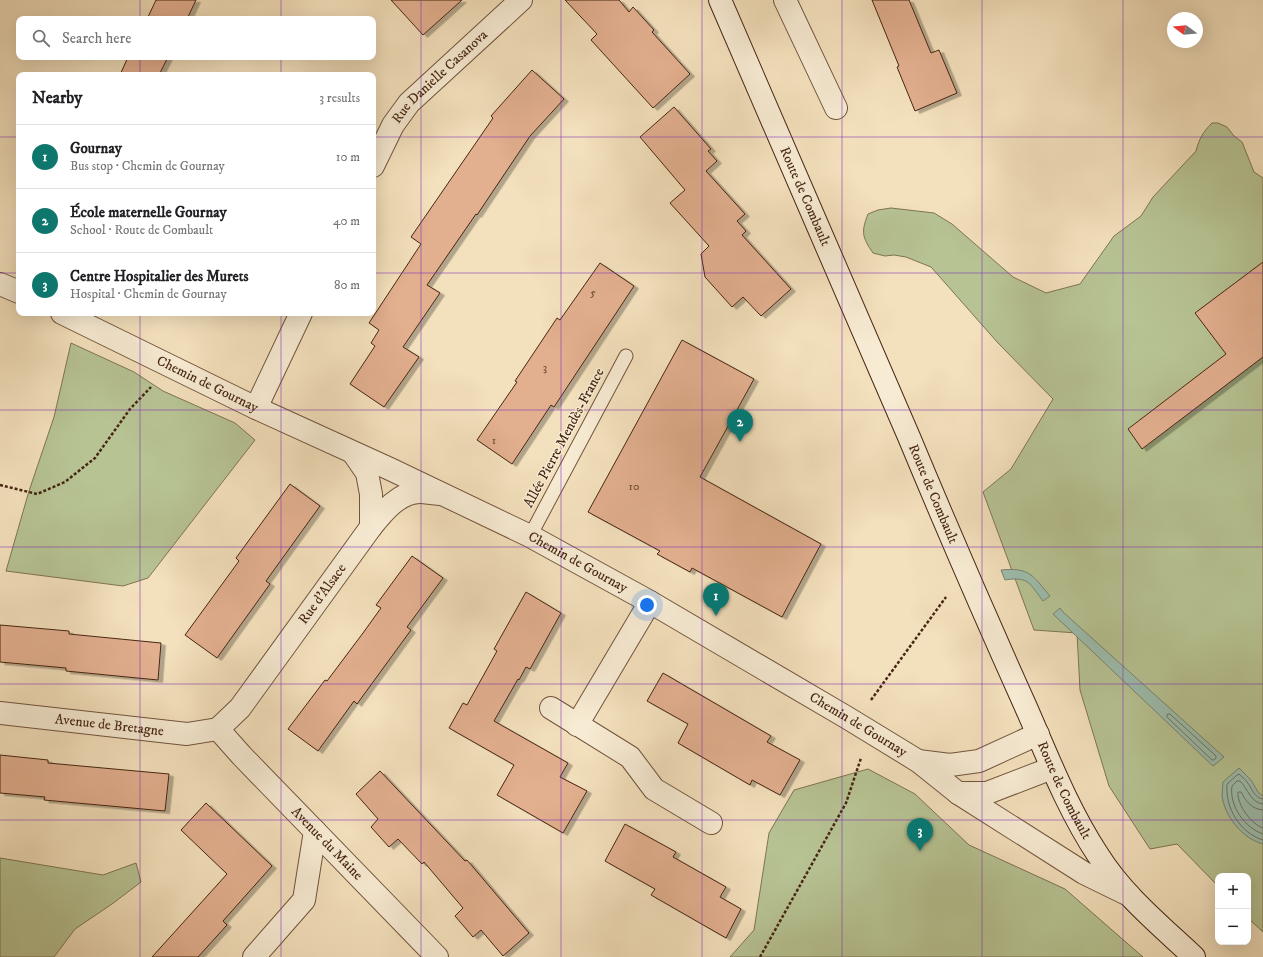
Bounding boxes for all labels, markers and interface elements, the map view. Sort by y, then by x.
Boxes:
north arrow [1167,12,1203,48]
search box [16,16,376,60]
street label: Rue Danielle Casanova [388,26,492,127]
icon: search [30,27,52,49]
text: Search here [62,29,131,48]
text: Nearby [32,87,82,109]
text: 3 results [319,90,360,106]
text: Gournay [70,139,122,158]
street label: Route de Combault [775,144,835,249]
text: 1 [43,149,47,165]
text: 10 m [336,149,360,165]
text: Bus stop · Chemin de Gournay [70,158,225,174]
text: École maternelle Gournay [70,203,227,222]
text: 2 [42,213,48,229]
text: 40 m [333,213,360,229]
text: School · Route de Combault [70,222,213,238]
text: Centre Hospitalier des Murets [70,267,249,286]
text: 3 [43,277,47,293]
text: 80 m [334,277,360,293]
house number: 5 [590,285,596,300]
text: Hospital · Chemin de Gournay [70,286,227,302]
street label: Chemin de Gournay [154,352,262,417]
house number: 3 [543,360,547,375]
street label: Allée Pierre Mendès-France [520,365,609,511]
pin: 2 [727,409,753,442]
house number: 1 [492,433,496,448]
street label: Route de Combault [904,441,962,547]
house number: 10 [629,479,639,494]
street label: Chemin de Gournay [525,528,631,597]
street label: Rue d'Alsace [294,560,351,628]
pin: 1 [703,583,729,616]
your location [637,595,657,615]
street label: Chemin de Gournay [806,688,911,761]
street label: Avenue de Bretagne [54,710,165,740]
street label: Route de Combault [1033,739,1095,843]
street label: Avenue du Maine [287,803,367,884]
pin: 3 [907,818,933,851]
map controls [1215,873,1251,945]
button: + [1215,873,1251,909]
button: − [1215,909,1251,945]

